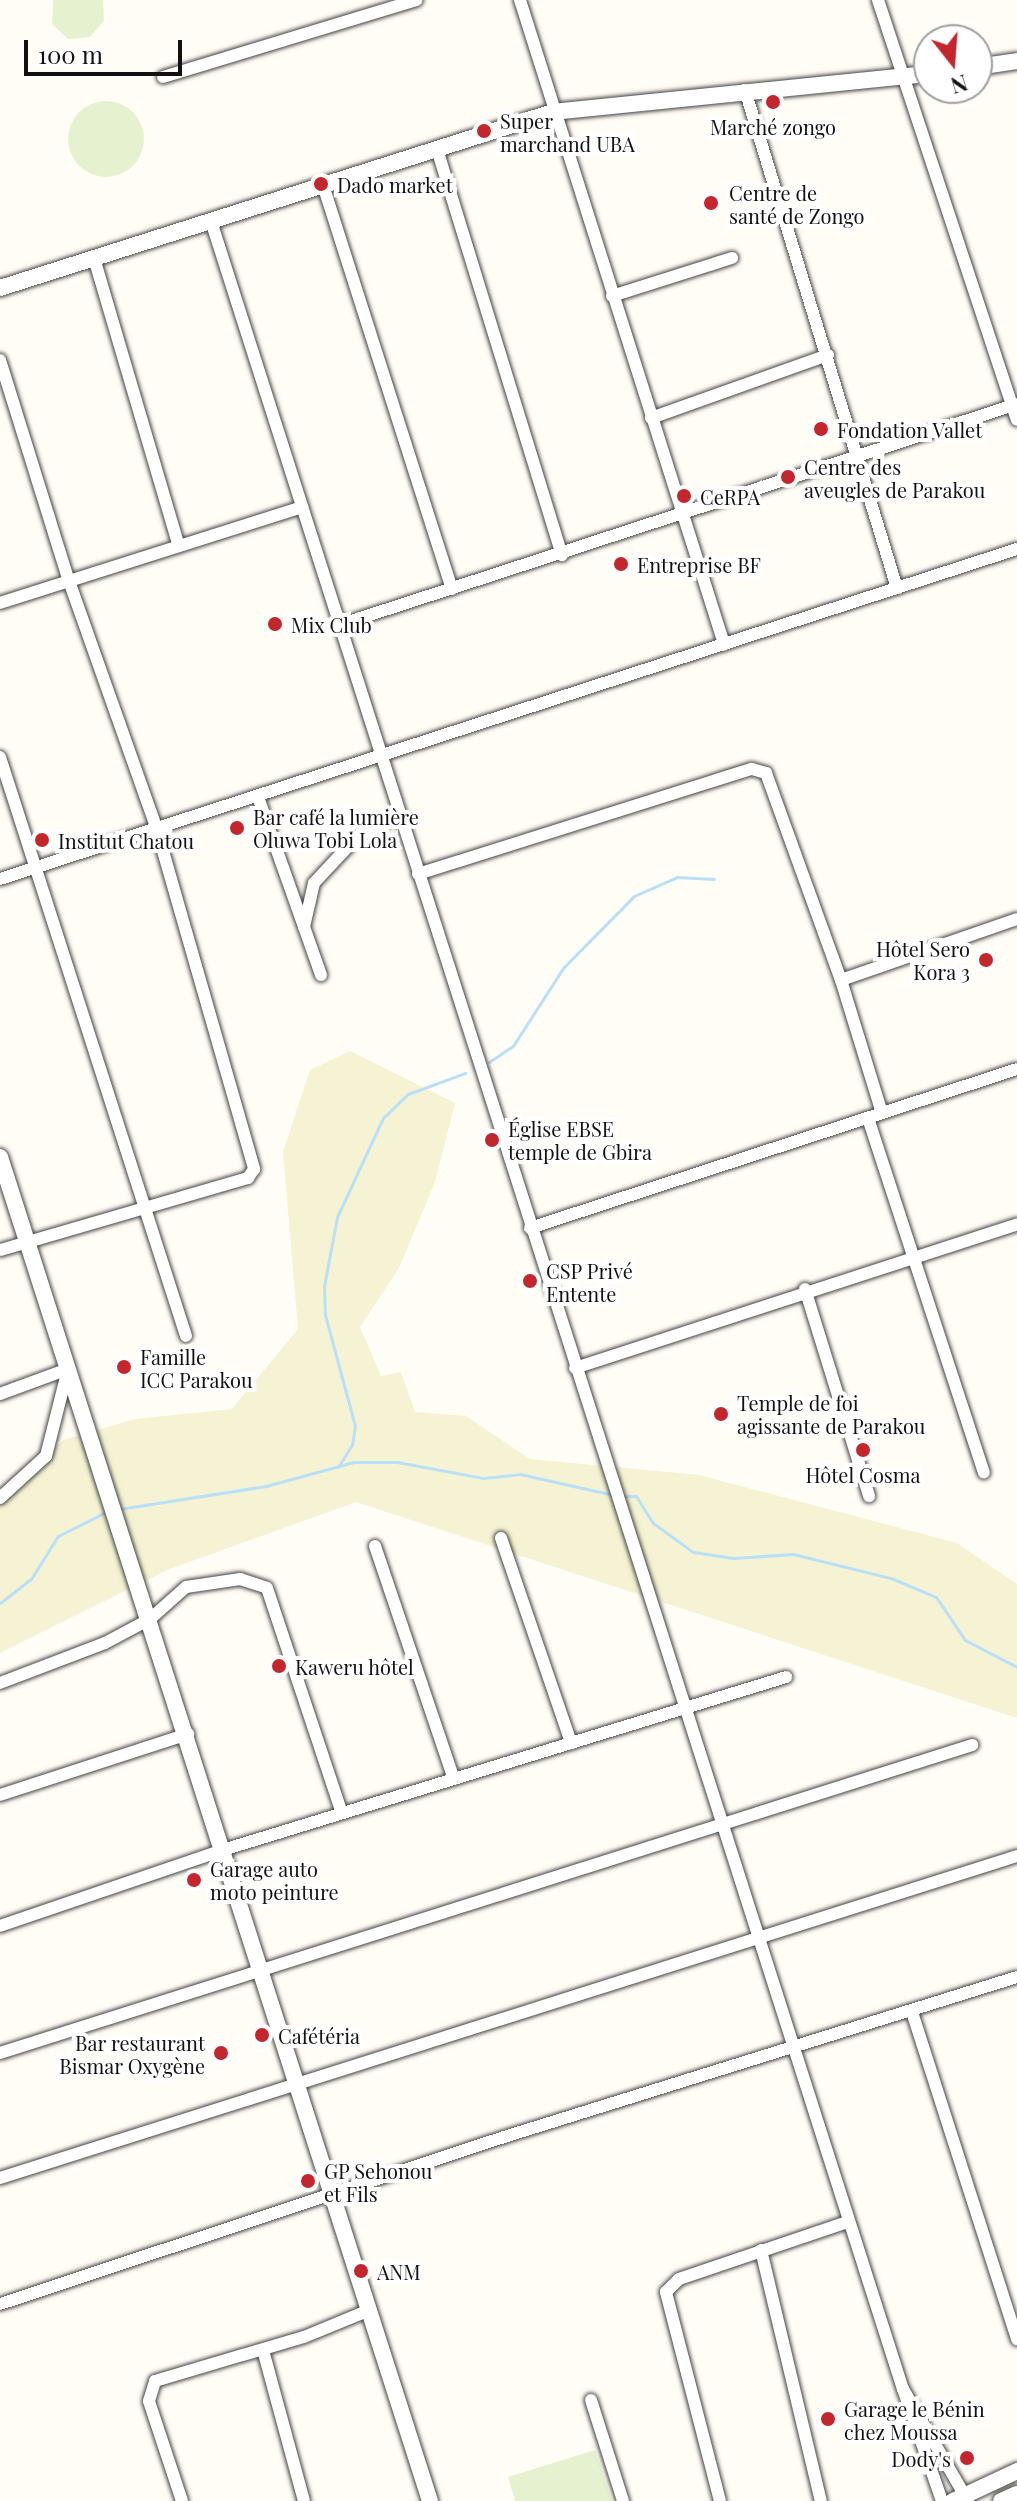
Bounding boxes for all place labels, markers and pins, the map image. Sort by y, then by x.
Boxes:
marker: Marché zongo [764,93,782,111]
place label: Super marchand UBA [500,108,635,155]
place label: Marché zongo [710,114,836,138]
marker: Super marchand UBA [475,122,493,140]
place label: Dado market [337,172,453,196]
marker: Dado market [312,175,330,193]
place label: Centre de santé de Zongo [729,180,865,227]
marker: Centre de santé de Zongo [700,192,722,214]
place label: Fondation Vallet [837,417,983,441]
marker: Fondation Vallet [812,420,830,438]
place label: Centre des aveugles de Parakou [804,454,985,501]
marker: Centre des aveugles de Parakou [779,468,797,486]
place label: CeRPA [700,484,760,508]
marker: CeRPA [675,487,693,505]
place label: Entreprise BF [637,552,761,576]
marker: Entreprise BF [612,555,630,573]
place label: Mix Club [291,612,372,636]
marker: Mix Club [266,615,284,633]
place label: Bar café la lumière Oluwa Tobi Lola [253,804,421,851]
marker: Bar café la lumière Oluwa Tobi Lola [228,819,246,837]
place label: Institut Chatou [58,828,194,852]
marker: Institut Chatou [33,831,51,849]
place label: Hôtel Sero Kora 3 [876,936,970,983]
marker: Hôtel Sero Kora 3 [977,951,995,969]
place label: Église EBSE temple de Gbira [508,1116,652,1163]
marker: Église EBSE temple de Gbira [483,1131,501,1149]
place label: CSP Privé Entente [546,1258,633,1305]
marker: CSP Privé Entente [521,1272,539,1290]
place label: Famille ICC Parakou [140,1344,253,1391]
marker: Famille ICC Parakou [115,1358,133,1376]
place label: Temple de foi agissante de Parakou [737,1390,925,1437]
marker: Temple de foi agissante de Parakou [712,1405,730,1423]
marker: Hôtel Cosma [854,1441,872,1459]
place label: Hôtel Cosma [805,1462,921,1486]
place label: Kaweru hôtel [295,1654,414,1678]
marker: Kaweru hôtel [270,1657,288,1675]
place label: Garage auto moto peinture [210,1856,339,1903]
marker: Garage auto moto peinture [185,1871,203,1889]
place label: Cafétéria [278,2023,360,2047]
marker: Cafétéria [253,2026,271,2044]
place label: Bar restaurant Bismar Oxygène [59,2030,205,2077]
marker: Bar restaurant Bismar Oxygène [212,2044,230,2062]
place label: GP Sehonou et Fils [324,2158,433,2205]
marker: GP Sehonou et Fils [299,2172,317,2190]
place label: ANM [377,2259,421,2283]
marker: ANM [352,2262,370,2280]
place label: Garage le Bénin chez Moussa [844,2396,985,2443]
marker: Garage le Bénin chez Moussa [819,2410,837,2428]
place label: Dody's [891,2446,951,2470]
marker: Dody's [958,2449,976,2467]

